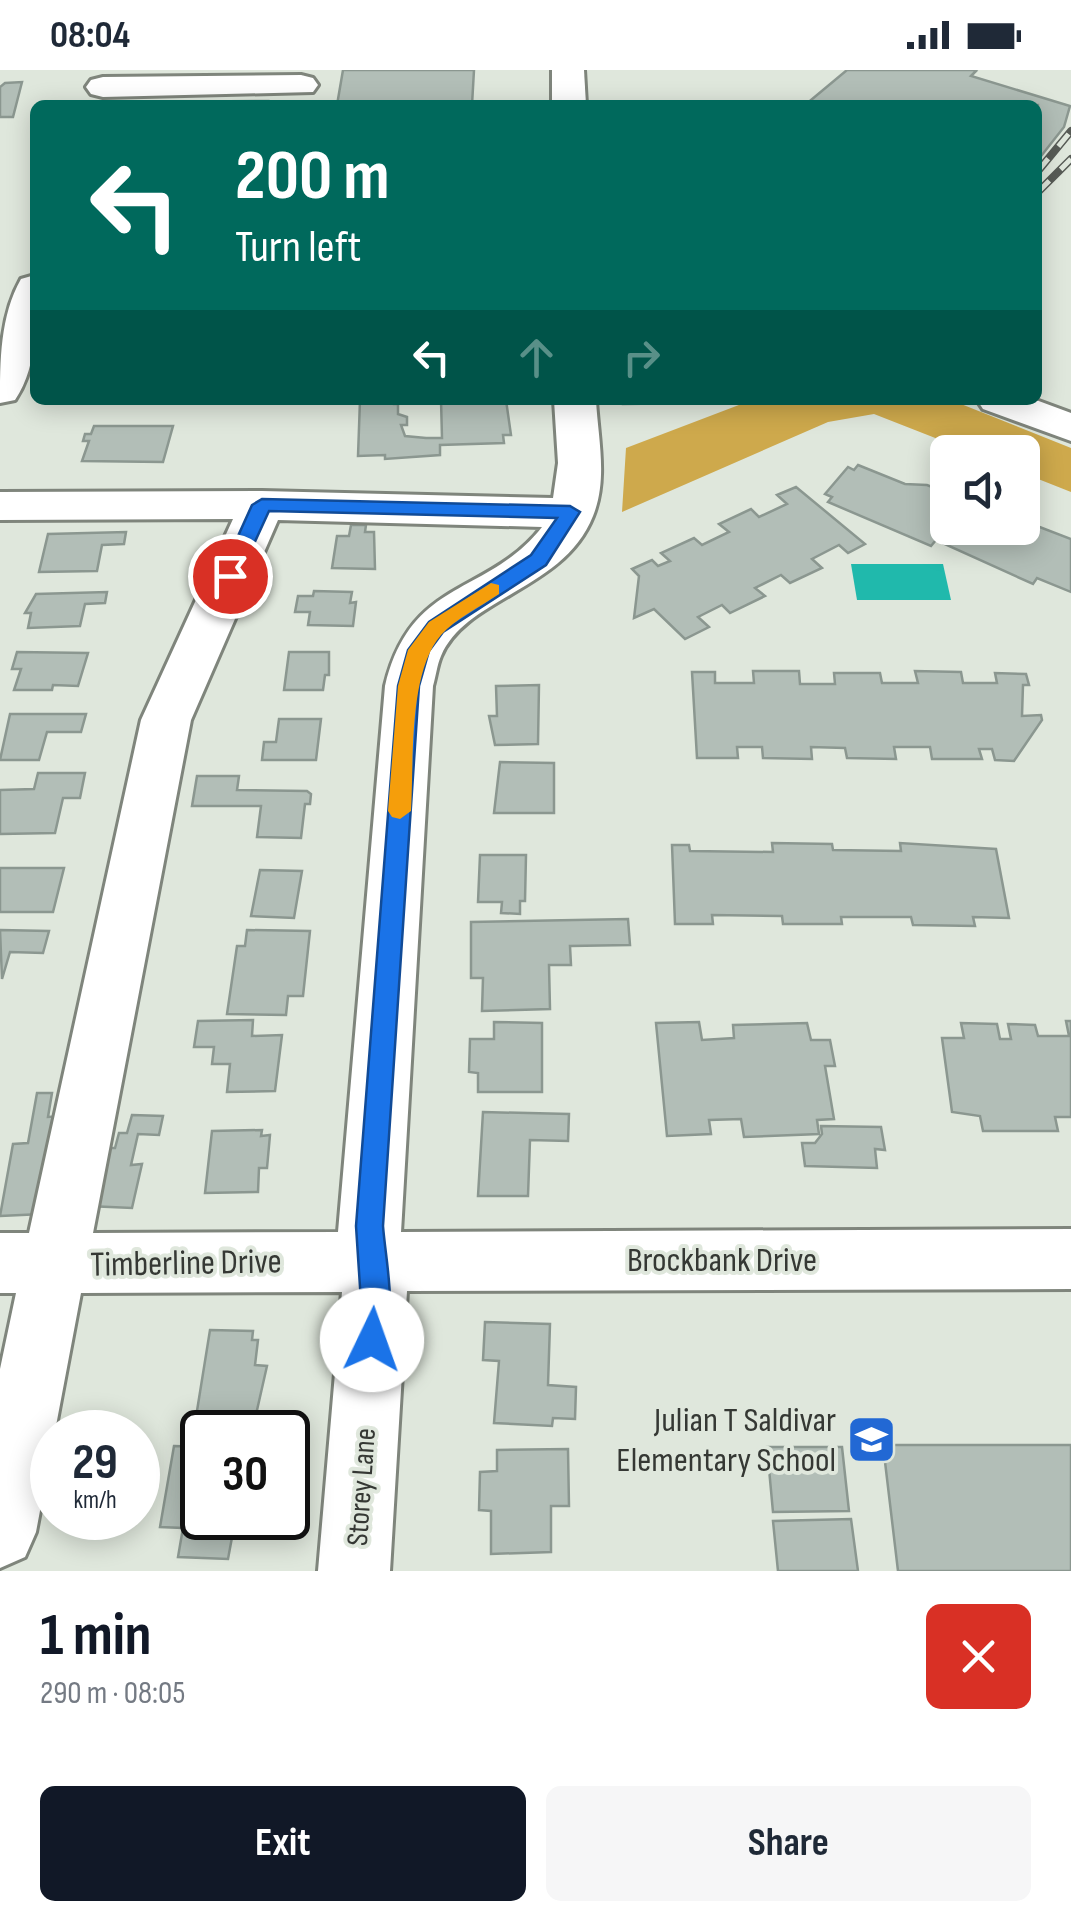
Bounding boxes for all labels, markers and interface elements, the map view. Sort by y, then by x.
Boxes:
text: 08:04 [50,13,130,58]
text: 200 m [235,135,390,219]
icon: left [70,140,200,270]
text: Turn left [235,220,361,275]
icon: left [404,330,459,385]
icon: ahead [509,330,564,385]
icon: right [614,330,669,385]
map controls [930,435,1040,545]
button: sound [930,435,1040,545]
pin [188,534,273,619]
icon: arrive [203,549,258,604]
street label: Brockbank Drive [627,1239,817,1282]
street label: Timberline Drive [90,1240,282,1287]
position arrow [320,1288,424,1392]
place label: Julian T Saldivar Elementary School [616,1399,836,1482]
speed limit sign: 30 [180,1410,310,1540]
school or university icon: Julian T Saldivar Elementary School [845,1413,897,1465]
street label: Storey Lane [340,1427,384,1547]
text: 29 [72,1433,118,1493]
text: km/h [73,1485,117,1516]
text: 1 min [40,1600,152,1672]
button: close [926,1604,1031,1709]
text: 290 m · 08:05 [40,1674,185,1713]
button: Exit [40,1786,526,1901]
button: Share [546,1786,1031,1901]

